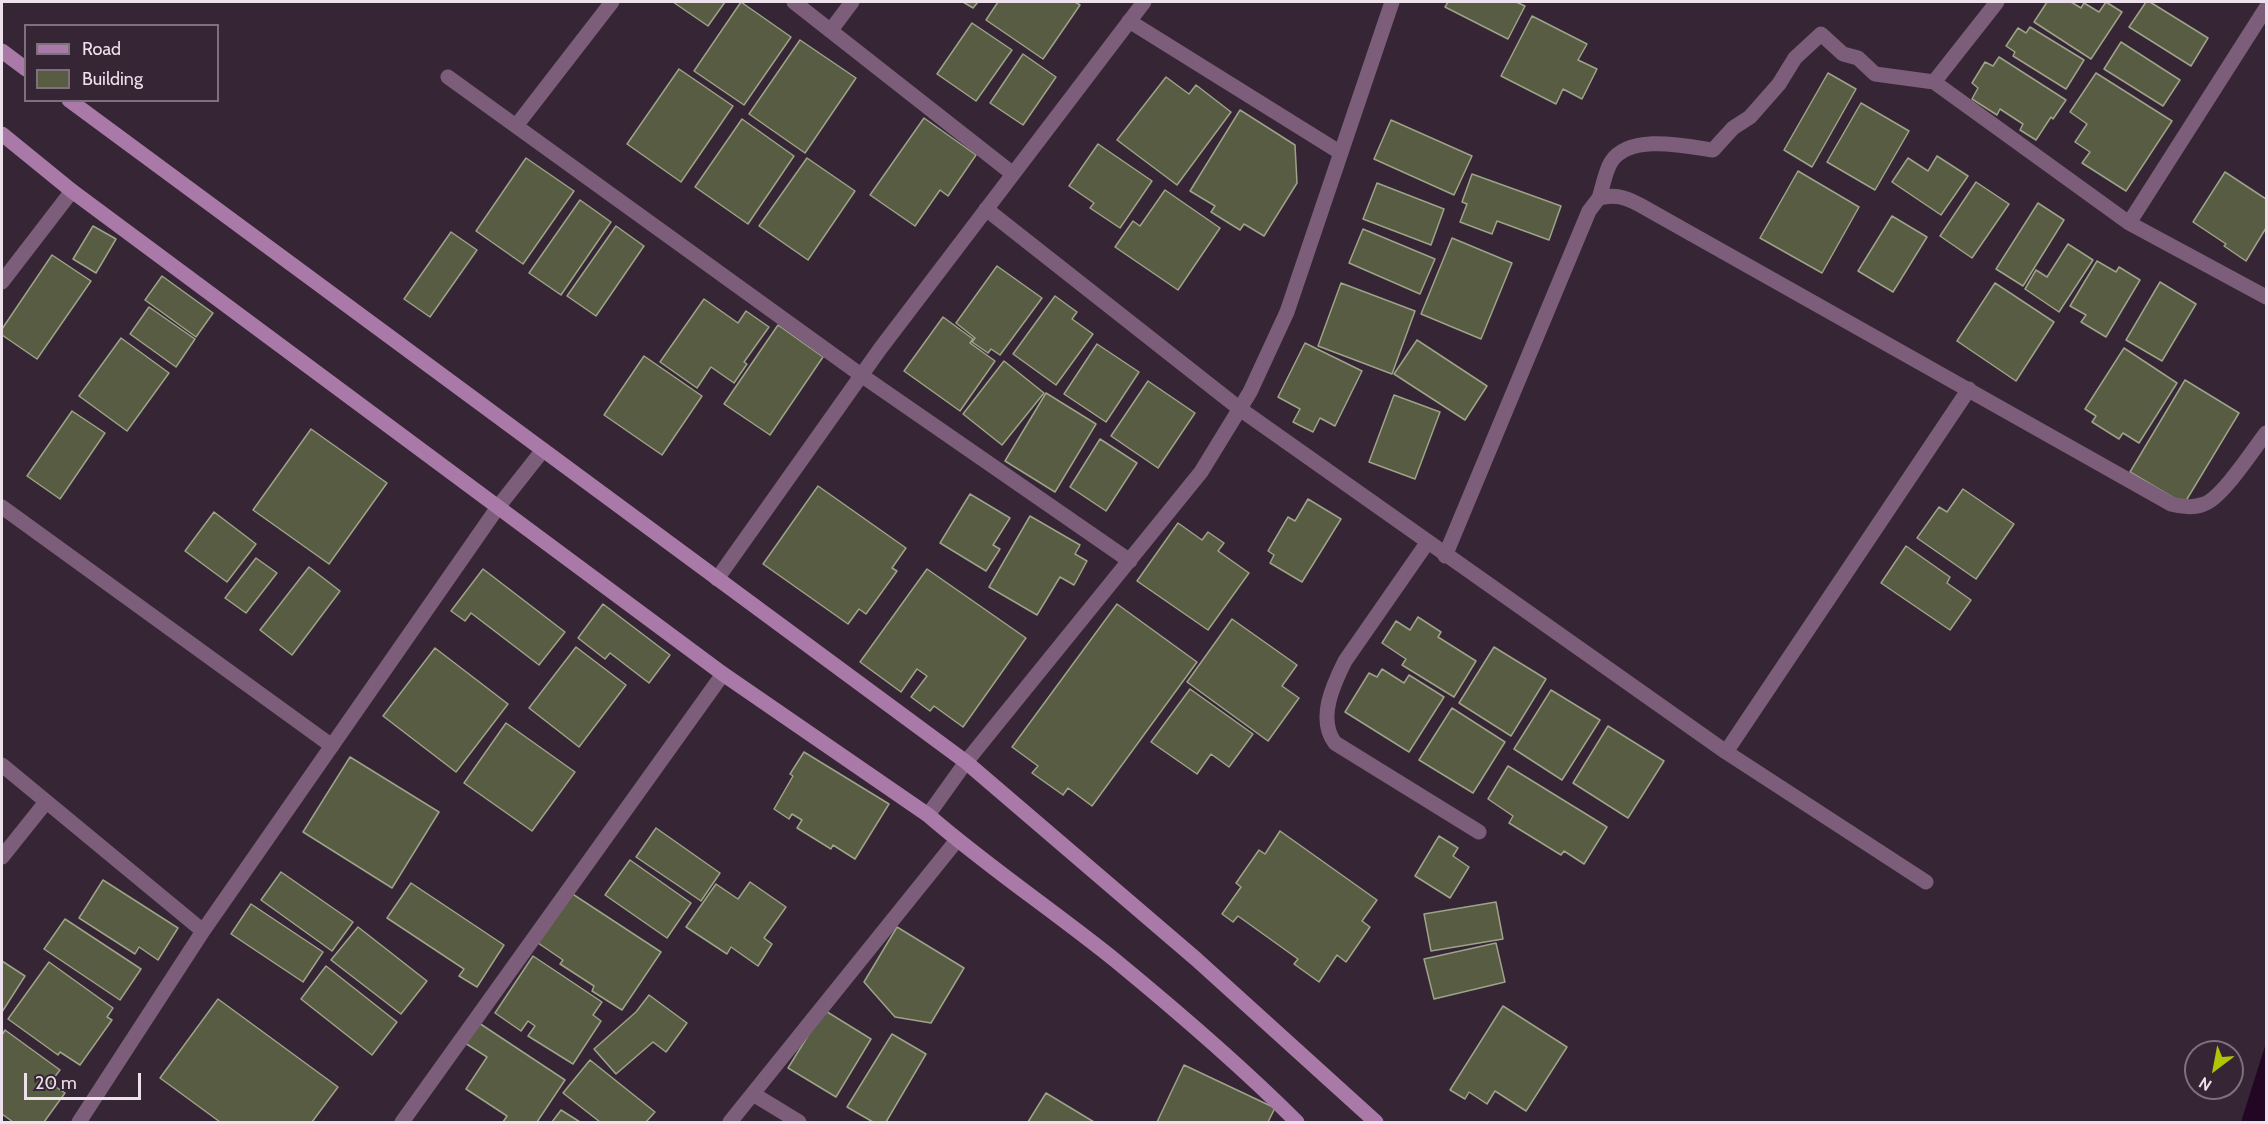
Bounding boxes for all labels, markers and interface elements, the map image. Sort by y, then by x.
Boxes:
legend [24,24,219,102]
text: Road [82,38,121,60]
text: Building [82,68,143,90]
north arrow [2184,1040,2244,1100]
scale bar [27,1061,144,1099]
text: 20 m [35,1072,77,1094]
text: N [2195,1073,2215,1095]

